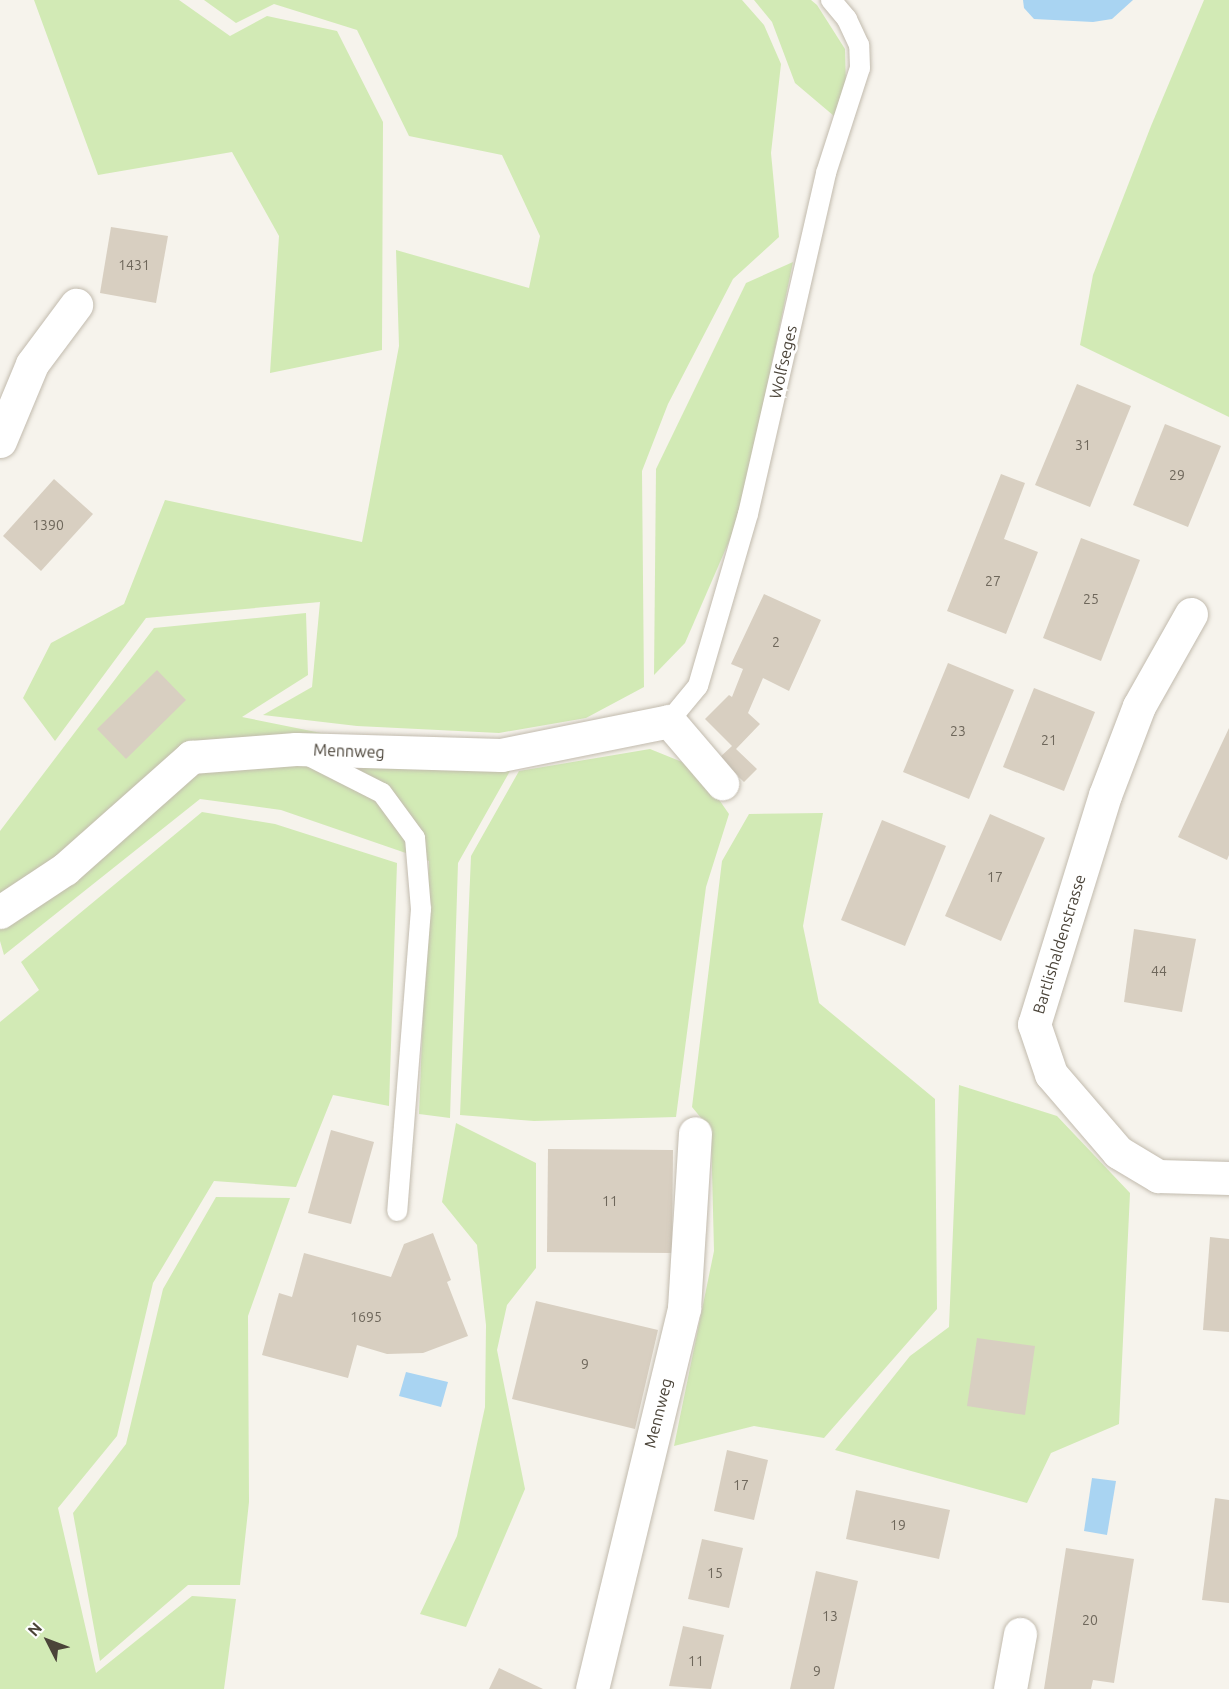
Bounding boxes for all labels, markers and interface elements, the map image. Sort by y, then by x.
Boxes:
house number: 1431 [118,257,150,273]
street label: Wolfseges [765,323,801,401]
house number: 31 [1075,437,1091,453]
house number: 29 [1169,467,1185,483]
house number: 1390 [32,517,64,533]
house number: 27 [985,573,1001,589]
house number: 25 [1083,591,1099,607]
house number: 2 [772,634,780,650]
house number: 23 [950,723,966,739]
house number: 21 [1041,732,1057,748]
street label: Mennweg [313,740,385,762]
house number: 17 [987,869,1003,885]
street label: Bartlishaldenstrasse [1029,872,1089,1016]
house number: 44 [1151,963,1167,979]
house number: 11 [602,1193,618,1209]
house number: 1695 [350,1309,382,1325]
house number: 9 [581,1356,589,1372]
street label: Mennweg [640,1376,676,1450]
house number: 17 [733,1477,749,1493]
house number: 19 [890,1517,906,1533]
house number: 15 [707,1565,723,1581]
house number: 13 [822,1608,838,1624]
north arrow [18,1611,78,1671]
house number: 20 [1082,1612,1098,1628]
text: N [24,1618,45,1639]
house number: 11 [688,1653,704,1669]
house number: 9 [813,1663,821,1679]

